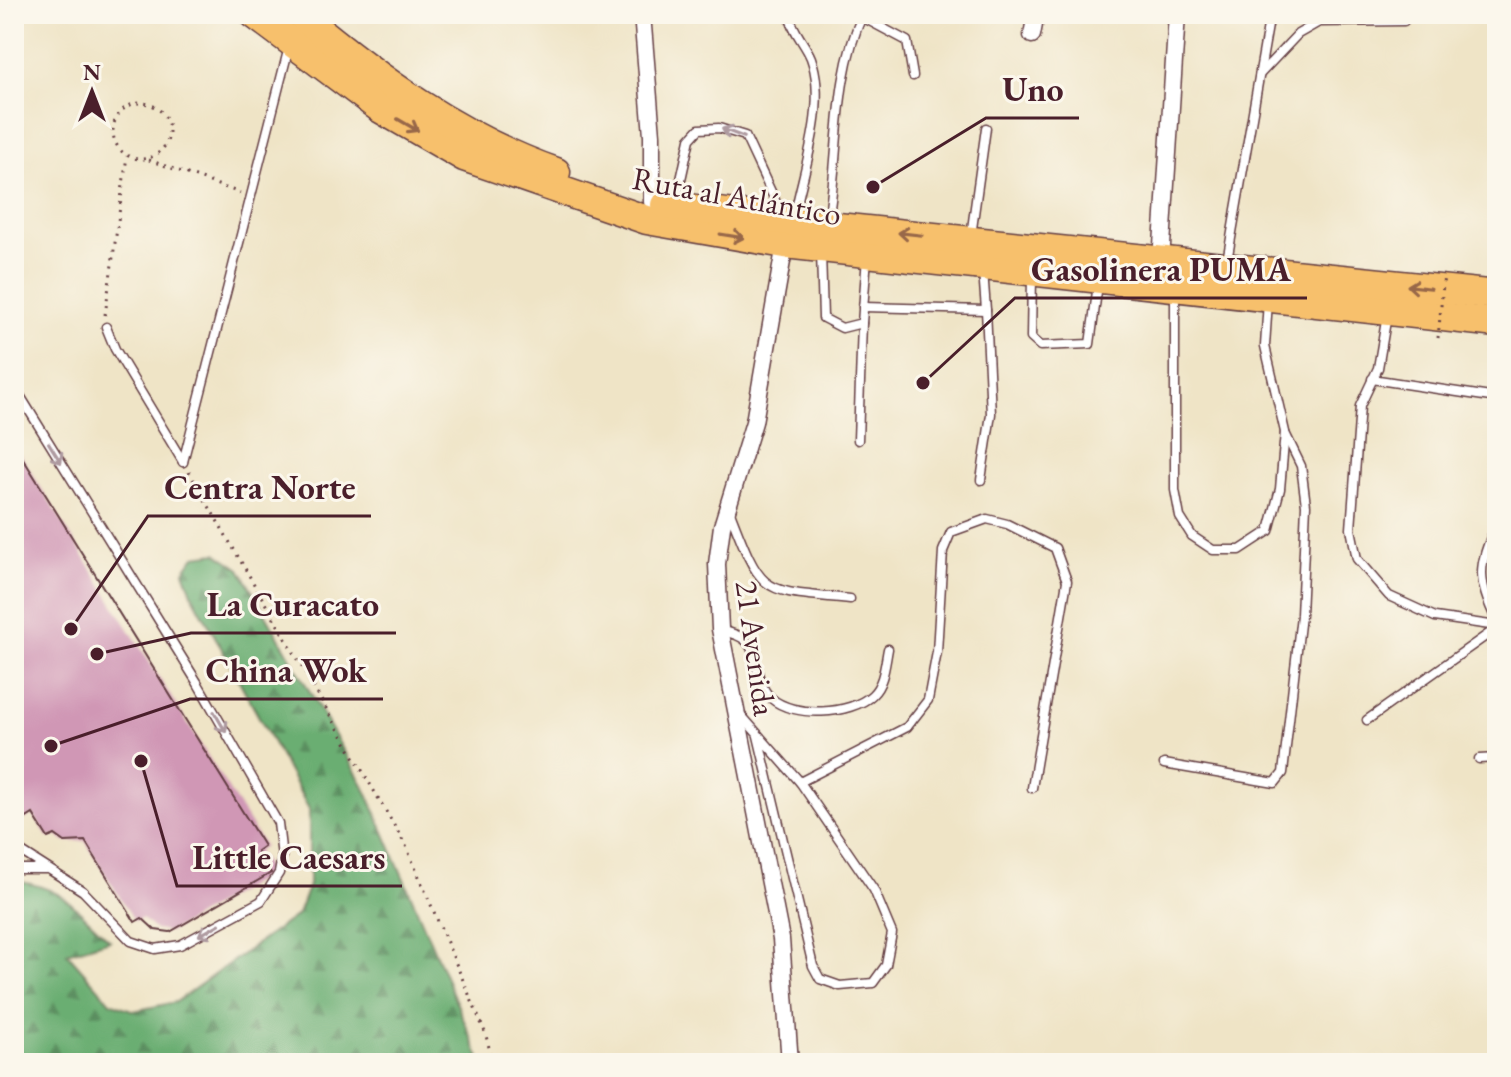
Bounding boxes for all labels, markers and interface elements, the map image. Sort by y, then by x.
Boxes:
north arrow [52,52,132,132]
text: N [83,58,101,87]
callout: Uno [986,60,1079,118]
text: Uno [1002,67,1064,111]
one-way arrow [396,117,419,133]
one-way arrow [721,125,746,139]
street label: Ruta al Atlántico [629,157,845,235]
one-way arrow [897,227,924,242]
one-way arrow [718,229,744,244]
callout: Gasolinera PUMA [1015,240,1307,298]
text: Gasolinera PUMA [1031,247,1291,291]
one-way arrow [1406,280,1433,295]
one-way arrow [47,441,63,464]
callout: Centra Norte [148,458,371,516]
text: Centra Norte [164,465,356,509]
callout: La Curacato [191,575,396,633]
street label: 21 Avenida [726,578,786,719]
text: La Curacato [207,582,379,626]
callout: China Wok [190,641,383,699]
text: China Wok [205,648,367,692]
one-way arrow [213,710,228,734]
callout: Little Caesars [177,828,402,886]
text: Little Caesars [192,835,386,879]
one-way arrow [198,922,221,938]

